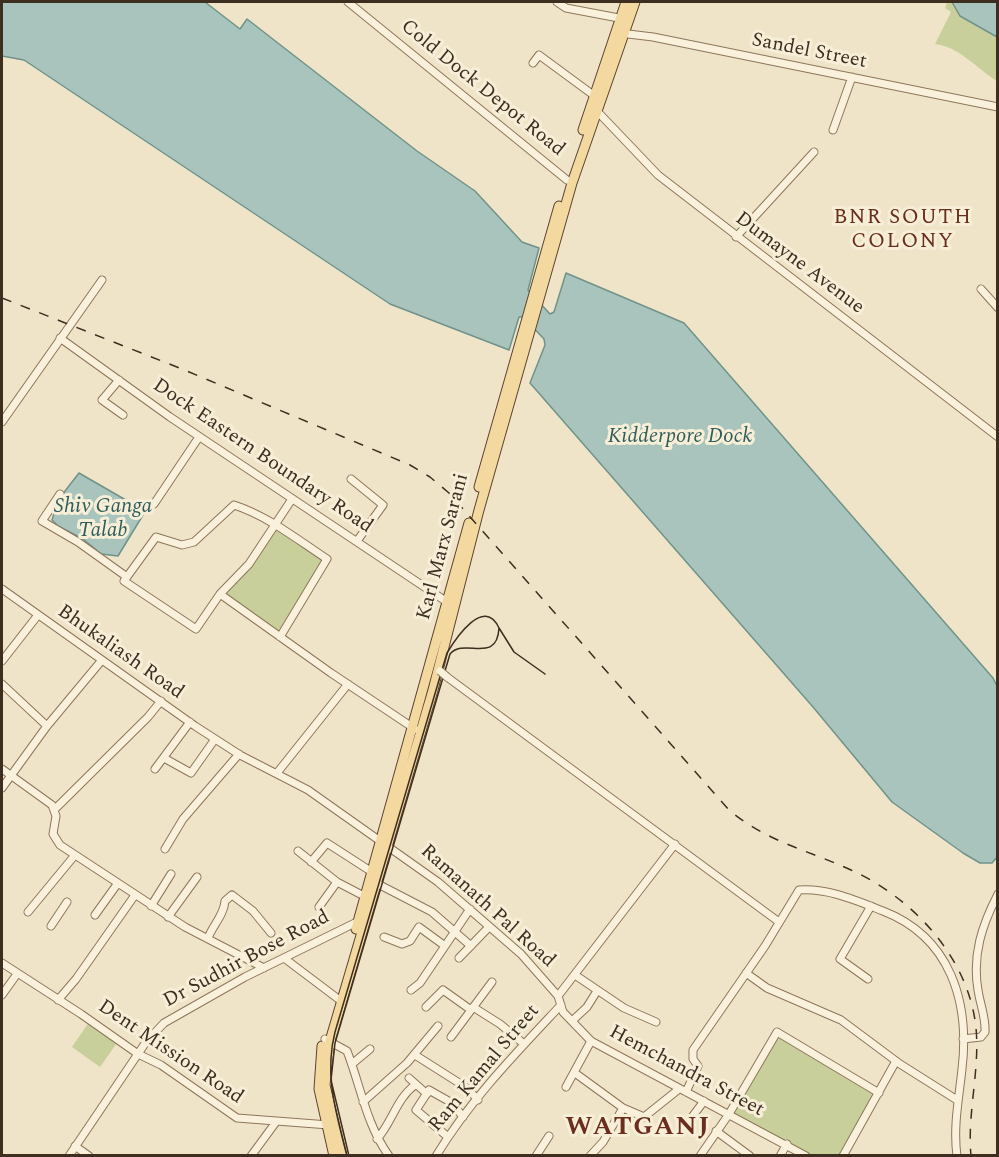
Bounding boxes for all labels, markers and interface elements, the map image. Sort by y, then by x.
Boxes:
street label: Cold Dock Depot Road [395,15,569,163]
street label: Sandel Street [749,29,869,75]
district label: BNR SOUTH COLONY [833,206,973,256]
street label: Dumayne Avenue [730,208,868,320]
street label: Dock Eastern Boundary Road [147,374,377,540]
water label: Kidderpore Dock [608,425,752,451]
street label: Karl Marx Sarani [413,471,475,623]
water label: Shiv Ganga Talab [54,495,152,545]
street label: Bhukaliash Road [52,601,188,705]
street label: Ramanath Pal Road [415,840,559,974]
street label: Dr Sudhir Bose Road [160,906,334,1014]
street label: Dent Mission Road [93,995,247,1111]
street label: Ram Kamal Street [425,1000,545,1138]
street label: Hemchandra Street [604,1021,768,1123]
district label: WATGANJ [565,1113,711,1145]

